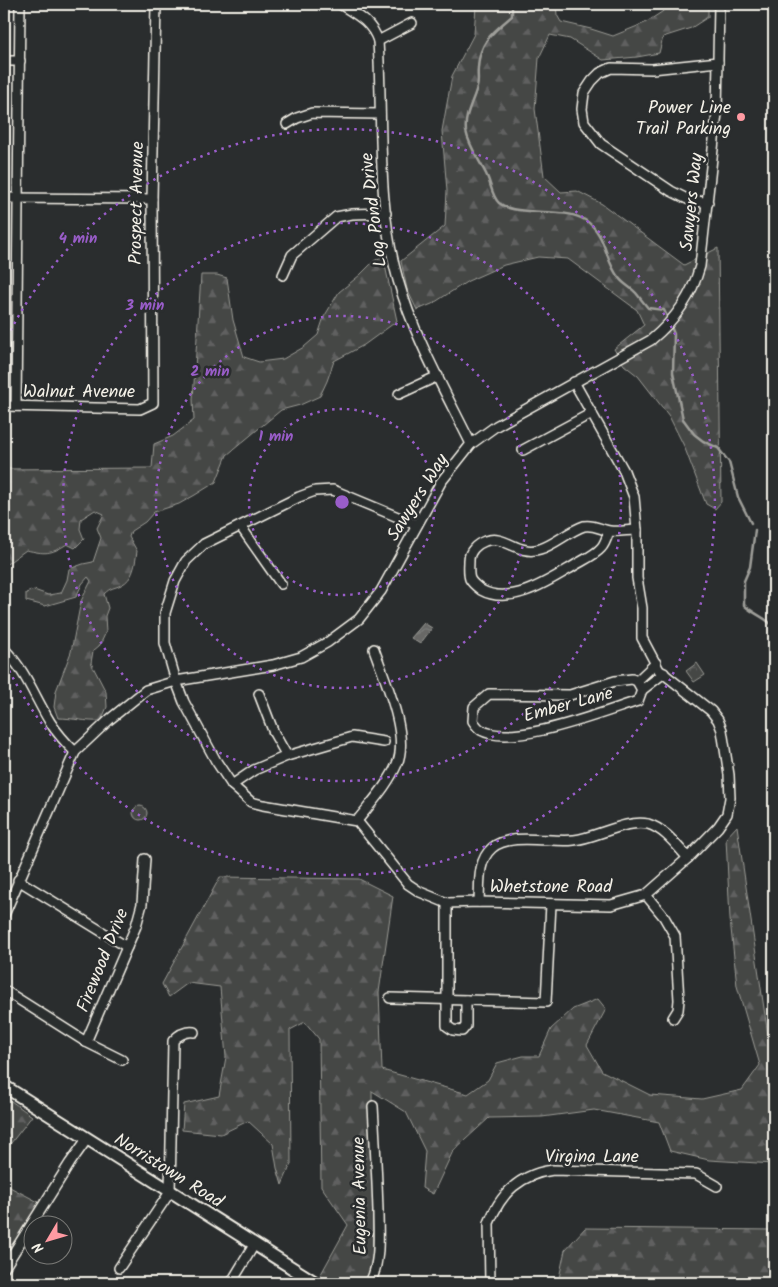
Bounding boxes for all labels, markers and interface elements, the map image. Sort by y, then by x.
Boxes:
place label: Power Line Trail Parking [636,94,731,144]
marker: Power Line Trail Parking [735,111,747,123]
street label: Prospect Avenue [122,141,153,265]
street label: Log Pond Drive [353,151,396,269]
street label: Sawyers Way [673,151,712,253]
text: 4 min [59,227,97,251]
text: 3 min [125,294,164,318]
text: 2 min [190,360,230,384]
street label: Walnut Avenue [23,378,135,407]
text: 1 min [259,425,293,449]
street label: Sawyers Way [380,448,457,547]
centre of rings [333,493,351,511]
street label: Ember Lane [520,680,616,731]
street label: Whetstone Road [490,873,613,902]
street label: Firewood Drive [69,904,137,1017]
street label: Norristown Road [108,1126,229,1217]
street label: Eugenia Avenue [345,1137,376,1255]
street label: Virgina Lane [545,1143,639,1172]
north arrow [22,1214,72,1264]
text: N [27,1237,50,1258]

